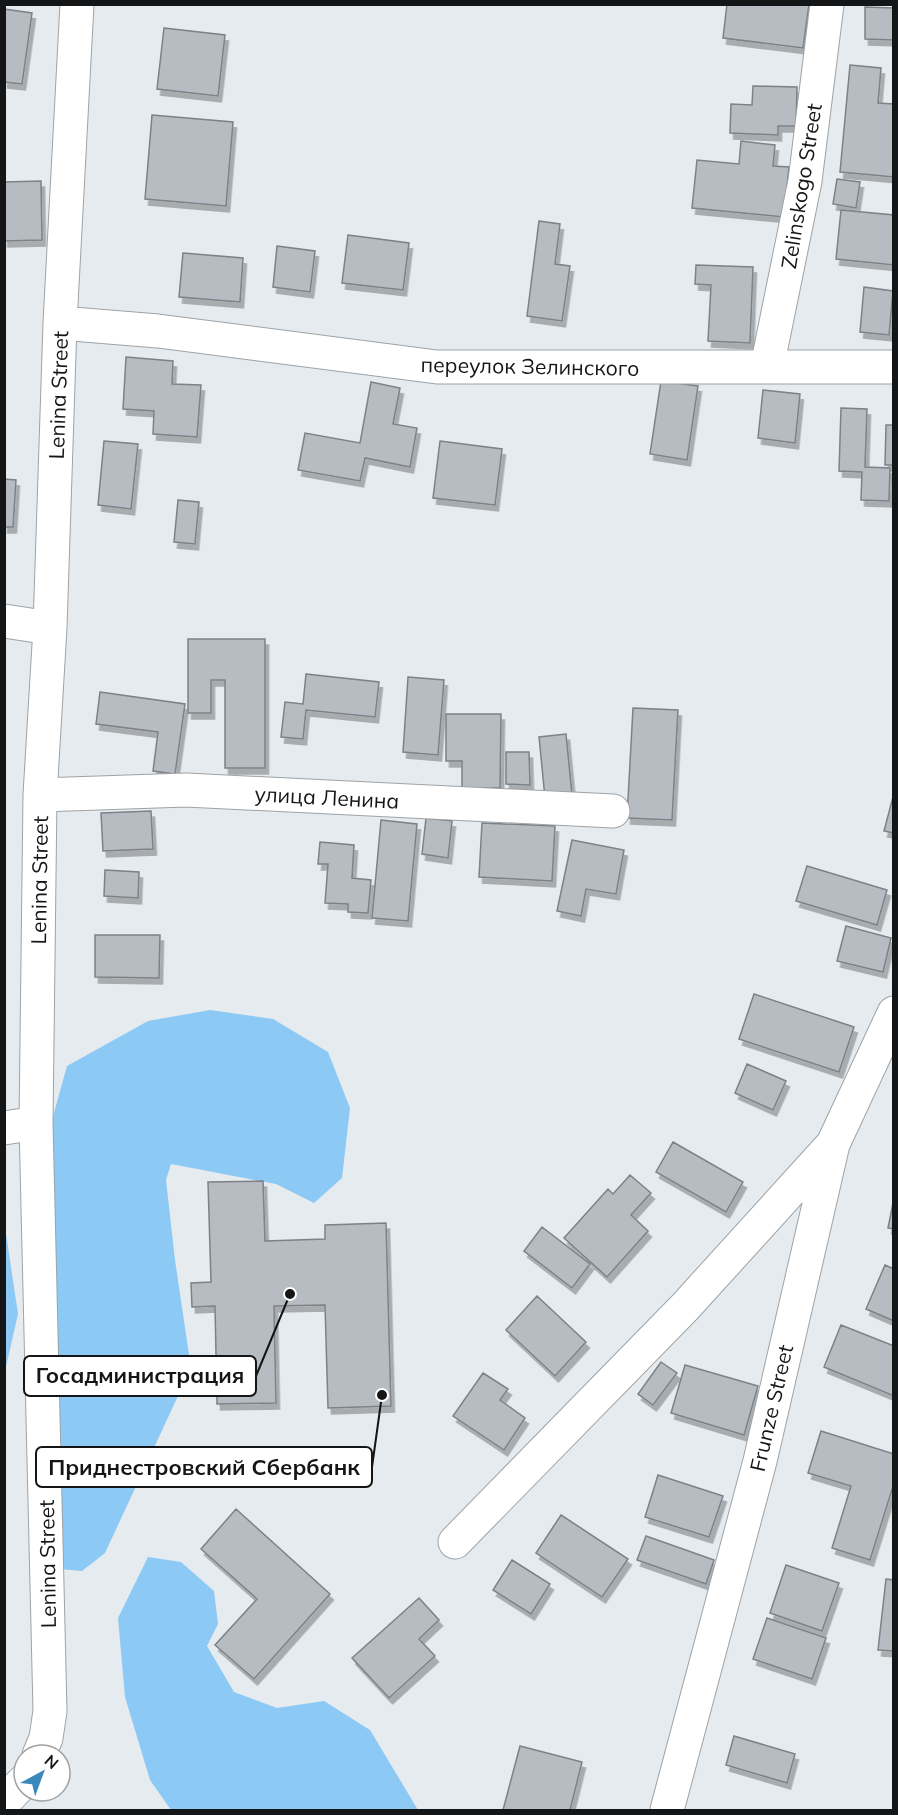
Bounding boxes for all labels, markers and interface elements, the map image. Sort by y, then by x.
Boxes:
street label: Zelinskogo Street [775,101,827,271]
street label: Lenina Street [43,330,73,460]
street label: переулок Зелинского [420,351,640,381]
street label: улица Ленина [254,780,400,814]
street label: Lenina Street [25,816,53,944]
street label: Frunze Street [744,1342,798,1474]
callout: Госадминистрация [24,1356,256,1396]
text: Госадминистрация [36,1361,244,1389]
callout: Приднестровский Сбербанк [36,1447,372,1487]
text: Приднестровский Сбербанк [48,1453,360,1481]
street label: Lenina Street [33,1500,61,1628]
north arrow [12,1743,72,1803]
text: N [41,1750,63,1773]

